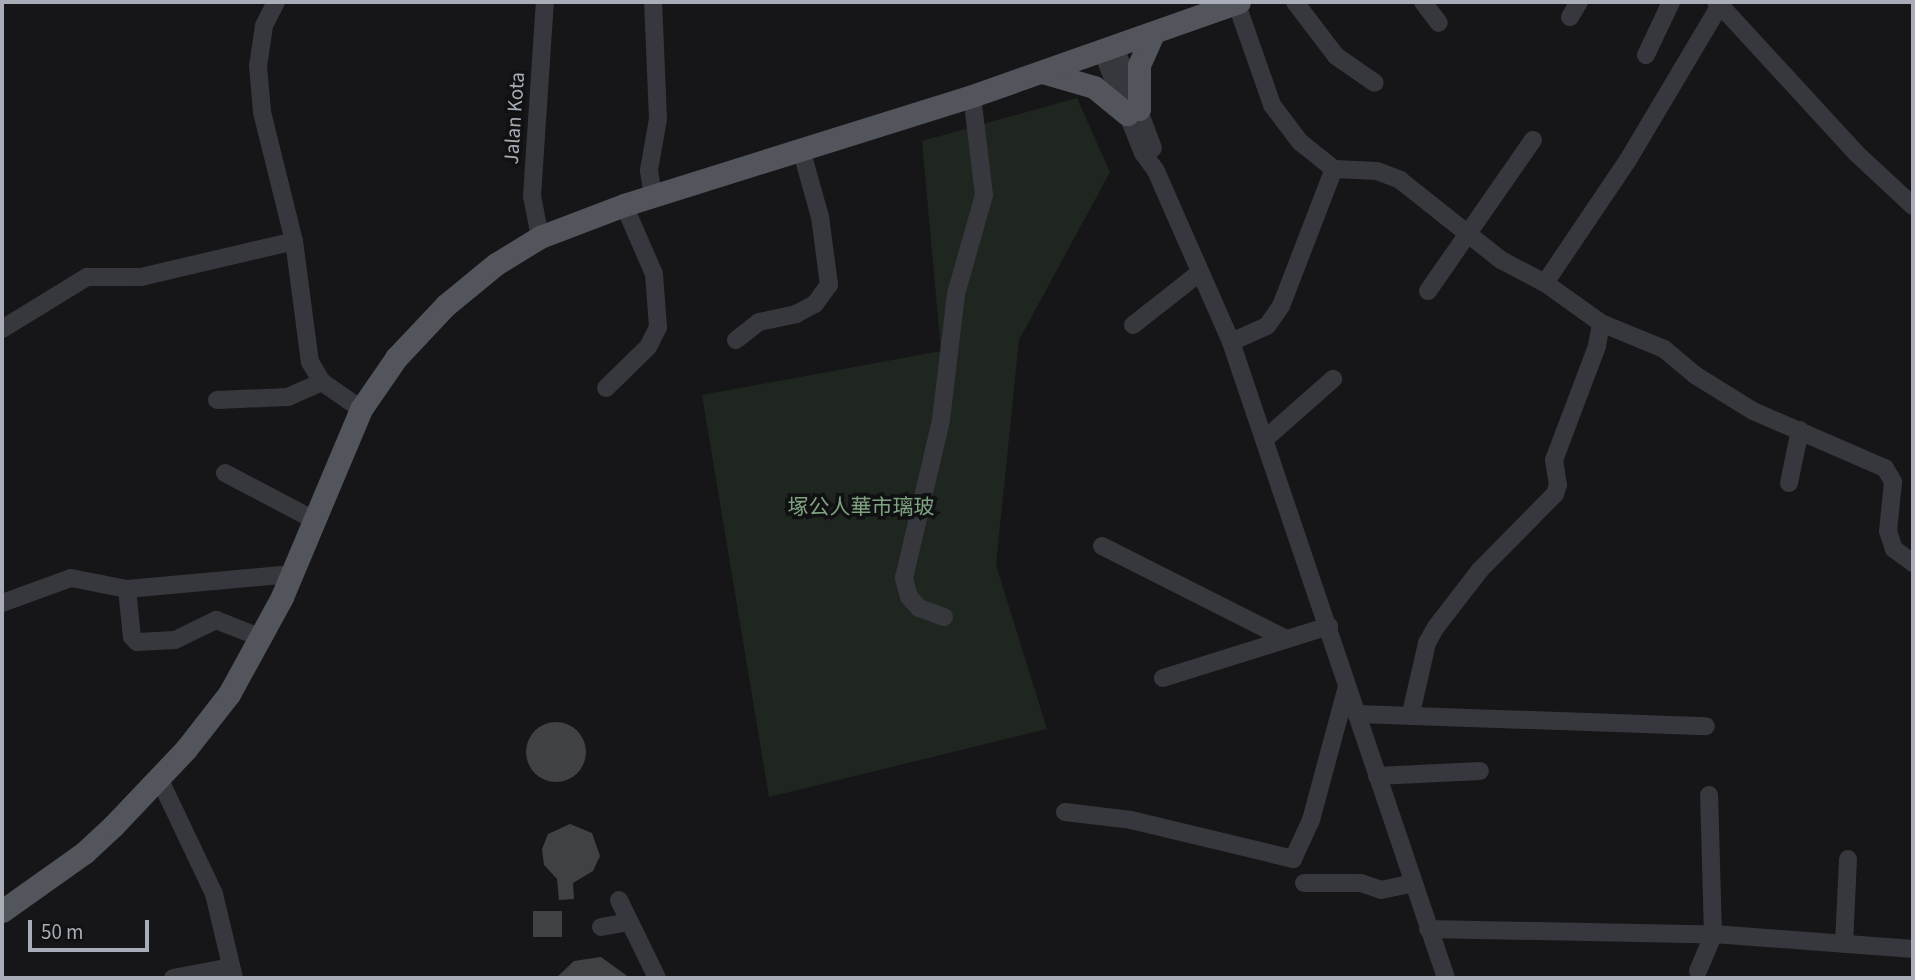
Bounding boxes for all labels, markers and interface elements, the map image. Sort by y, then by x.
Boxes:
street label: Jalan Kota [498,71,530,165]
park label: 塚公人華市璃玻 [788,494,934,520]
scale bar [32,906,152,950]
text: 50 m [41,917,83,947]

